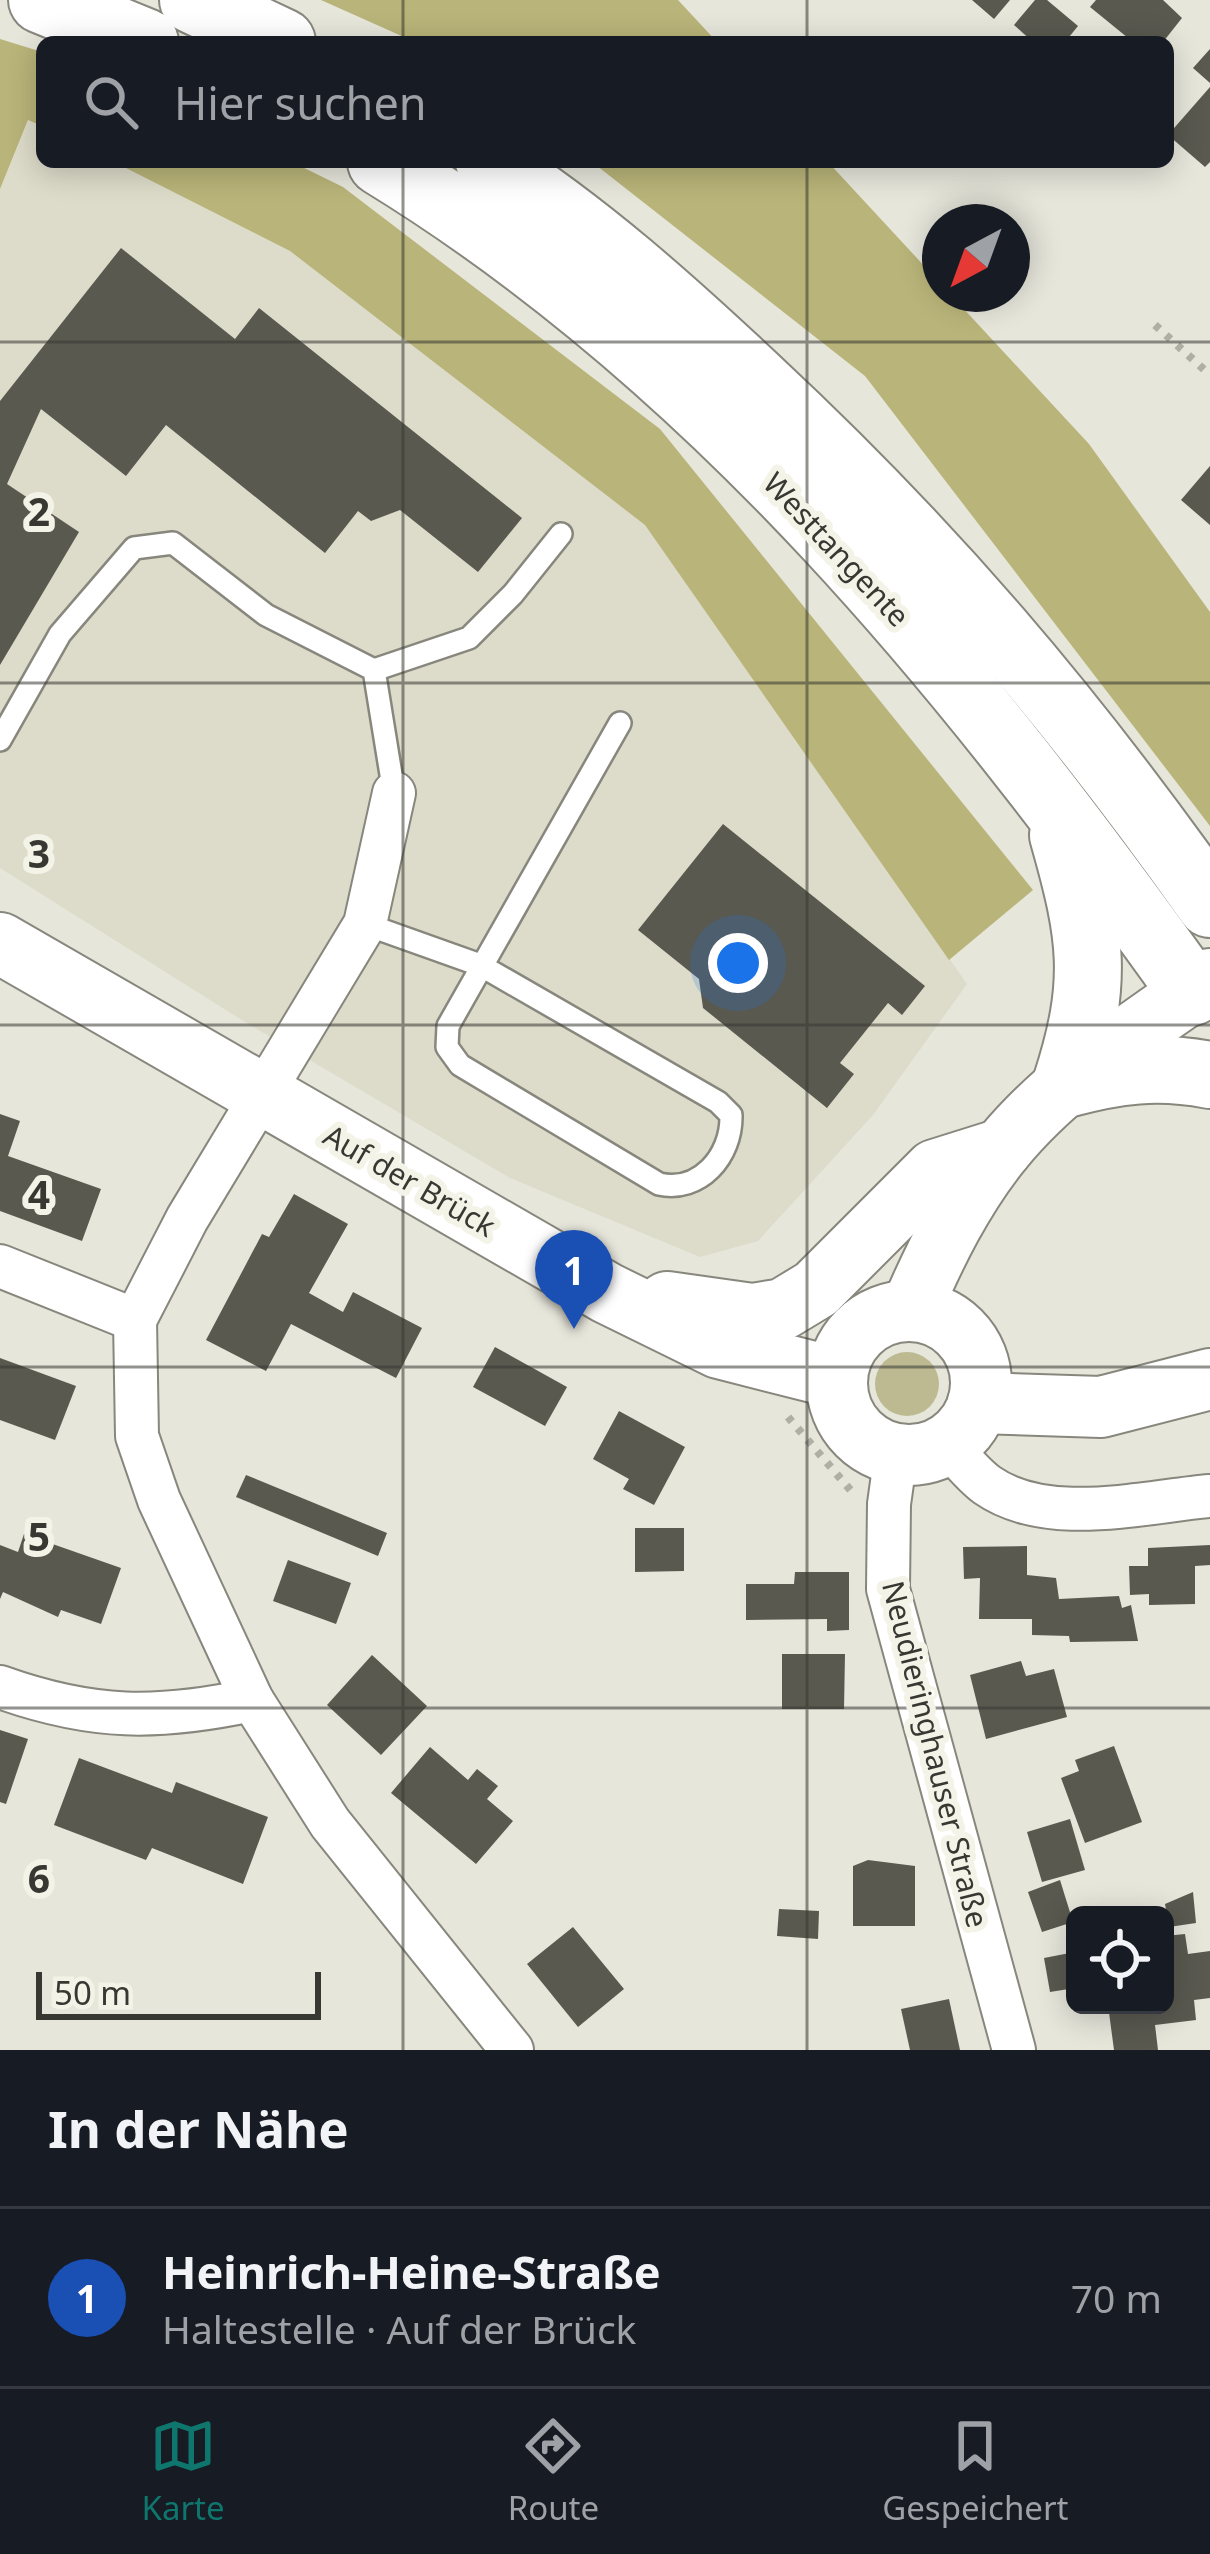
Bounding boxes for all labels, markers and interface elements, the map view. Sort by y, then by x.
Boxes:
search box [36,36,1174,168]
icon: search [78,69,144,135]
text: Hier suchen [174,72,427,133]
north arrow [922,204,1030,312]
street label: Westtangente [755,463,919,635]
text: 2 [28,484,50,537]
text: 3 [28,826,50,879]
your location [708,933,768,993]
street label: Auf der Brück [317,1114,503,1246]
text: 4 [28,1167,50,1220]
pin: 1 [535,1230,613,1329]
text: 5 [28,1509,50,1562]
street label: Neudieringhauser Straße [873,1576,999,1932]
text: 6 [28,1851,50,1904]
map controls [1066,1906,1174,2014]
button: locate [1066,1906,1174,2014]
scale bar [36,1966,321,2019]
text: 50 m [54,1970,131,2015]
text: In der Nähe [48,2093,349,2163]
text: Heinrich-Heine-Straße [162,2241,661,2302]
text: 1 [76,2271,98,2324]
text: 70 m [1071,2271,1162,2324]
text: Haltestelle · Auf der Brück [162,2302,636,2355]
tab: Karte [142,2413,225,2530]
tab: Route [508,2413,599,2530]
tab: Gespeichert [882,2413,1068,2530]

